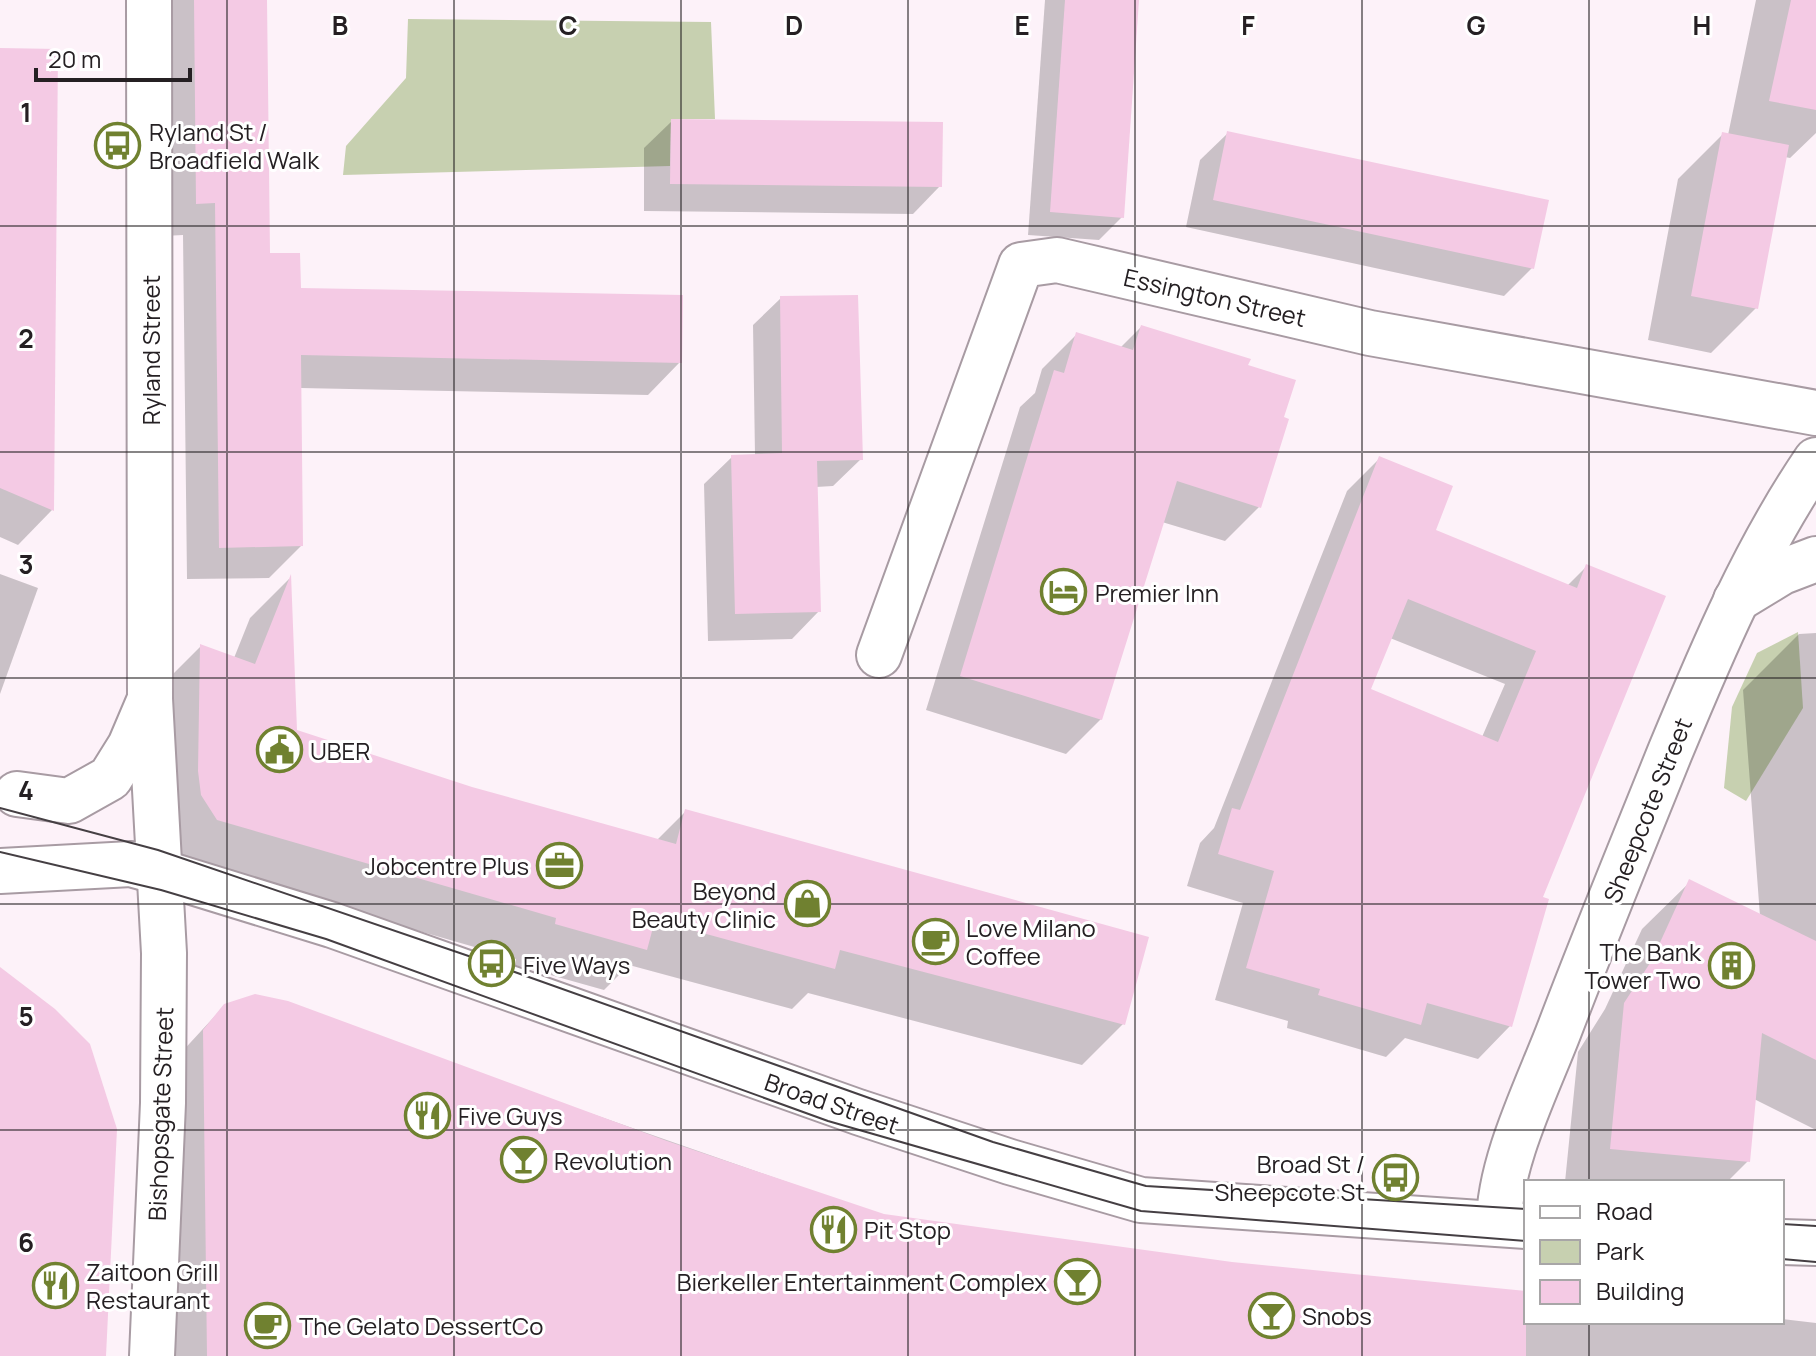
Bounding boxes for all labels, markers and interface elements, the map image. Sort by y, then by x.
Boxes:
text: B [332,7,348,43]
text: C [558,7,578,43]
text: D [785,7,803,43]
text: E [1014,7,1030,43]
text: F [1241,7,1255,43]
text: G [1466,7,1486,43]
text: H [1693,7,1711,43]
scale bar [36,32,190,82]
text: 20 m [48,42,101,75]
text: 1 [20,94,32,130]
place label: Ryland St / Broadfield Walk [149,115,320,176]
bus stop icon: Ryland St / Broadfield Walk [94,121,142,169]
street label: Essington Street [1121,260,1309,334]
street label: Ryland Street [134,275,167,425]
text: 2 [18,320,34,356]
text: 3 [18,546,34,582]
hotel icon: Premier Inn [1040,568,1088,616]
place label: Premier Inn [1095,576,1219,609]
street label: Sheepcote Street [1595,713,1699,907]
public building icon: UBER [255,726,303,774]
place label: UBER [310,734,370,767]
text: 4 [18,772,34,808]
office icon: Jobcentre Plus [536,841,584,889]
place label: Jobcentre Plus [365,849,529,882]
place label: Beyond Beauty Clinic [632,874,776,935]
shop icon: Beyond Beauty Clinic [783,880,831,928]
place label: Love Milano Coffee [966,911,1096,972]
cafe icon: Love Milano Coffee [911,917,959,965]
place label: The Bank Tower Two [1584,935,1702,996]
bus stop icon: Five Ways [468,940,516,988]
building icon: The Bank Tower Two [1708,941,1756,989]
place label: Five Ways [523,948,630,981]
text: 5 [18,998,34,1034]
street label: Bishopsgate Street [140,1006,180,1222]
street label: Broad Street [760,1065,904,1141]
restaurant icon: Five Guys [403,1091,451,1139]
place label: Five Guys [458,1099,563,1132]
bar icon: Revolution [499,1136,547,1184]
place label: Revolution [554,1144,672,1177]
place label: Broad St / Sheepcote St [1215,1147,1365,1208]
bus stop icon: Broad St / Sheepcote St [1372,1153,1420,1201]
legend [1524,1180,1784,1324]
text: Road [1596,1194,1653,1227]
restaurant icon: Pit Stop [809,1205,857,1253]
place label: Pit Stop [864,1213,951,1246]
text: 6 [18,1224,34,1260]
text: Park [1596,1234,1645,1267]
place label: Zaitoon Grill Restaurant [86,1255,219,1316]
bar icon: Bierkeller Entertainment Complex [1054,1257,1102,1305]
restaurant icon: Zaitoon Grill Restaurant [31,1261,79,1309]
place label: Bierkeller Entertainment Complex [677,1265,1047,1298]
text: Building [1596,1274,1684,1307]
bar icon: Snobs [1247,1291,1295,1339]
place label: Snobs [1302,1299,1372,1332]
cafe icon: The Gelato DessertCo [244,1301,292,1349]
place label: The Gelato DessertCo [299,1309,543,1342]

